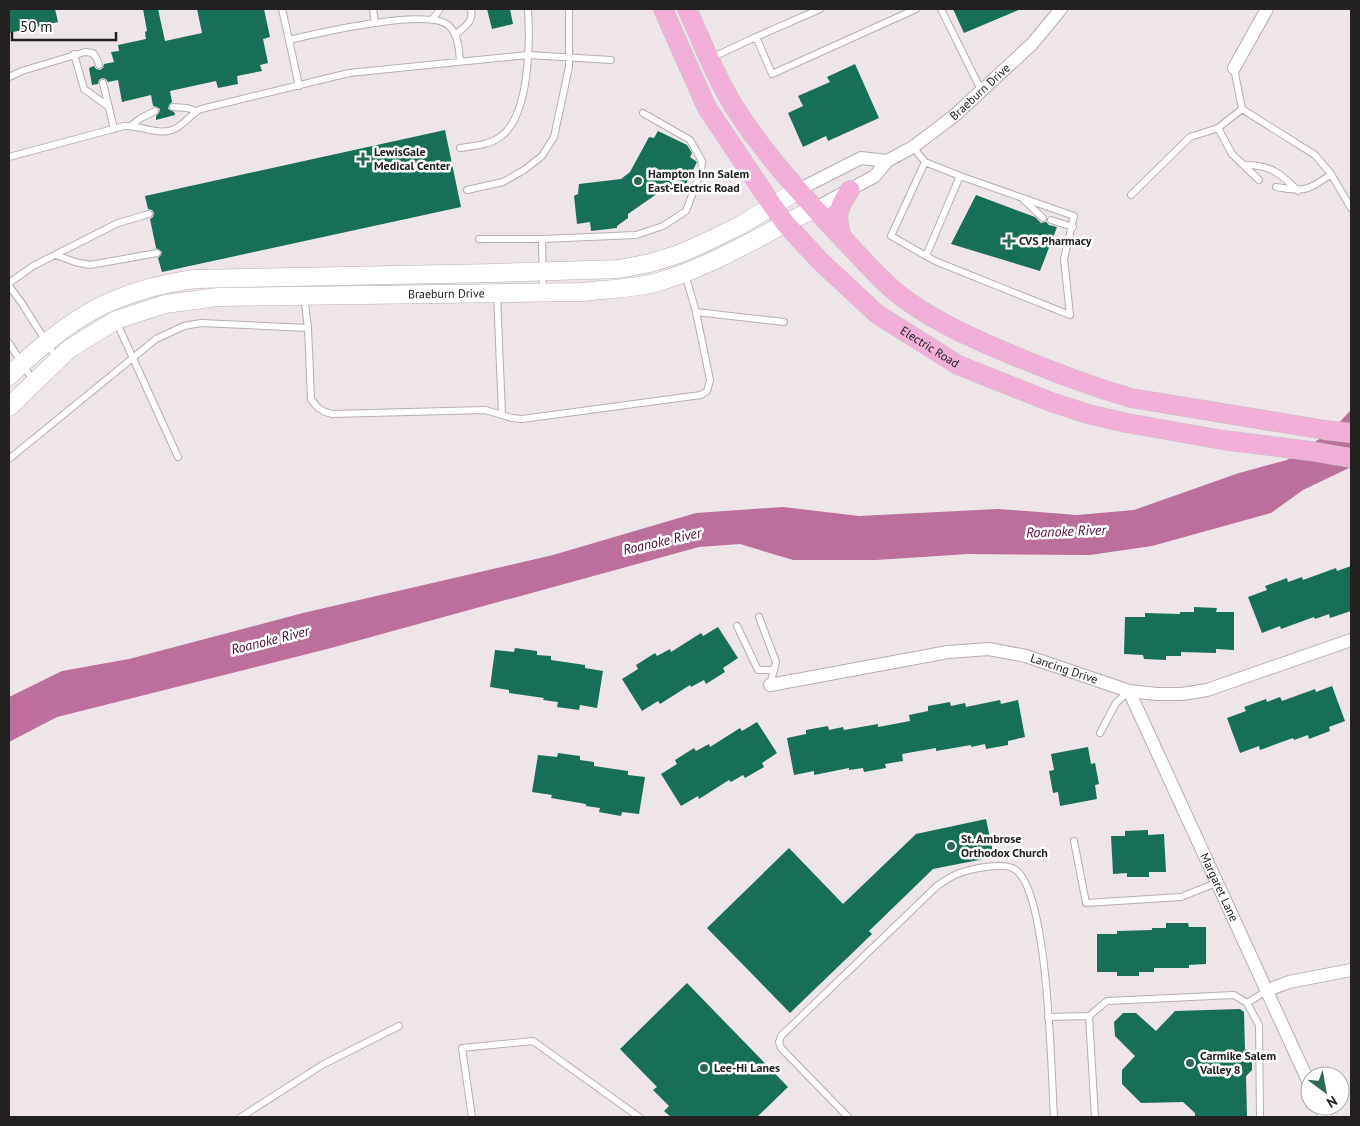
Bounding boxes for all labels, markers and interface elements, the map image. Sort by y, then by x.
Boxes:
scale bar [12,10,116,42]
text: 50 m [20,17,53,36]
street label: Braeburn Drive [946,60,1013,123]
place label: LewisGale Medical Center [374,144,451,173]
marker: LewisGale Medical Center [356,152,370,166]
place label: Hampton Inn Salem East-Electric Road [648,166,750,195]
marker: Hampton Inn Salem East-Electric Road [632,175,644,187]
place label: CVS Pharmacy [1019,233,1092,248]
marker: CVS Pharmacy [1003,235,1015,247]
street label: Braeburn Drive [408,285,485,301]
street label: Electric Road [898,323,962,371]
water label: Roanoke River [1026,521,1108,541]
water label: Roanoke River [621,523,704,559]
water label: Roanoke River [229,621,312,658]
street label: Lancing Drive [1029,650,1100,687]
place label: St. Ambrose Orthodox Church [961,831,1048,860]
marker: St. Ambrose Orthodox Church [945,840,957,852]
street label: Margaret Lane [1197,850,1242,924]
place label: Carmike Salem Valley 8 [1199,1048,1276,1077]
marker: Carmike Salem Valley 8 [1184,1057,1196,1069]
place label: Lee-Hi Lanes [714,1060,780,1075]
marker: Lee-Hi Lanes [698,1062,710,1074]
north arrow [1300,1066,1350,1116]
text: N [1323,1092,1341,1112]

